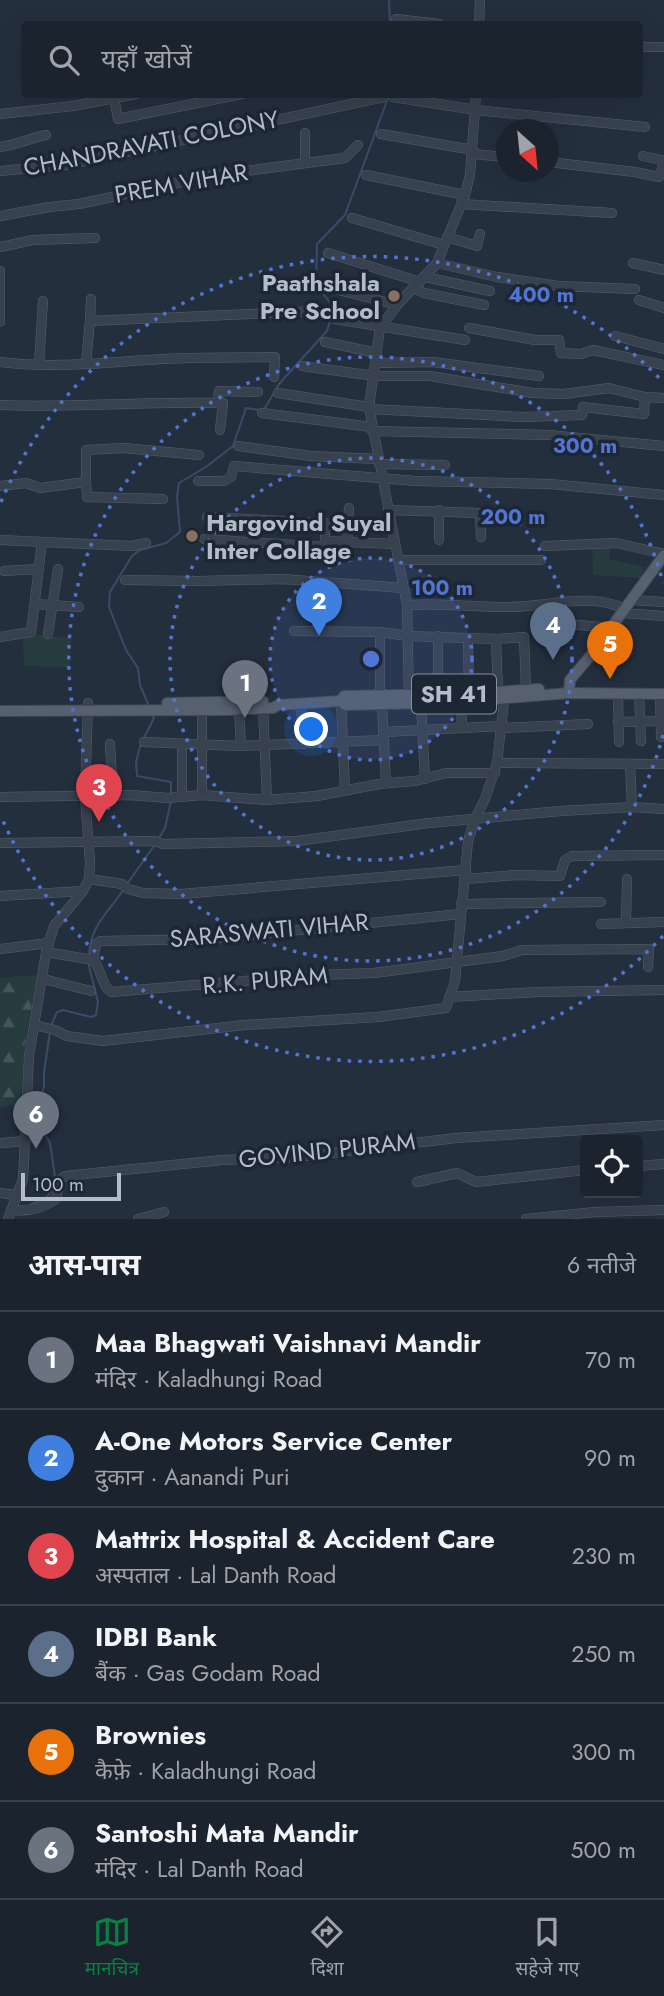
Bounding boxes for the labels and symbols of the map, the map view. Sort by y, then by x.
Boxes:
street label: CHANDRAVATI COLONY [20,101,282,185]
north arrow [496,119,559,182]
street label: PREM VIHAR [112,154,251,212]
place label: Paathshala Pre School [260,265,380,328]
text: 400 m [508,280,574,310]
marker: Paathshala Pre School [386,288,402,304]
text: 300 m [553,431,617,461]
text: 200 m [480,502,546,532]
place label: Hargovind Suyal Inter Collage [206,505,392,568]
marker: Hargovind Suyal Inter Collage [184,528,200,544]
text: 100 m [411,573,473,603]
pin: 2 [296,578,342,636]
pin: 4 [530,602,576,660]
pin: 5 [587,621,633,679]
centre of rings [359,647,383,671]
pin: 1 [222,660,268,718]
road number: SH 41 [412,674,496,714]
your location [294,712,328,746]
pin: 3 [76,764,122,822]
street label: SARASWATI VIHAR [168,904,370,956]
street label: R.K. PURAM [201,957,329,1003]
pin: 6 [13,1091,59,1149]
street label: GOVIND PURAM [237,1123,417,1177]
scale bar [21,1170,121,1202]

